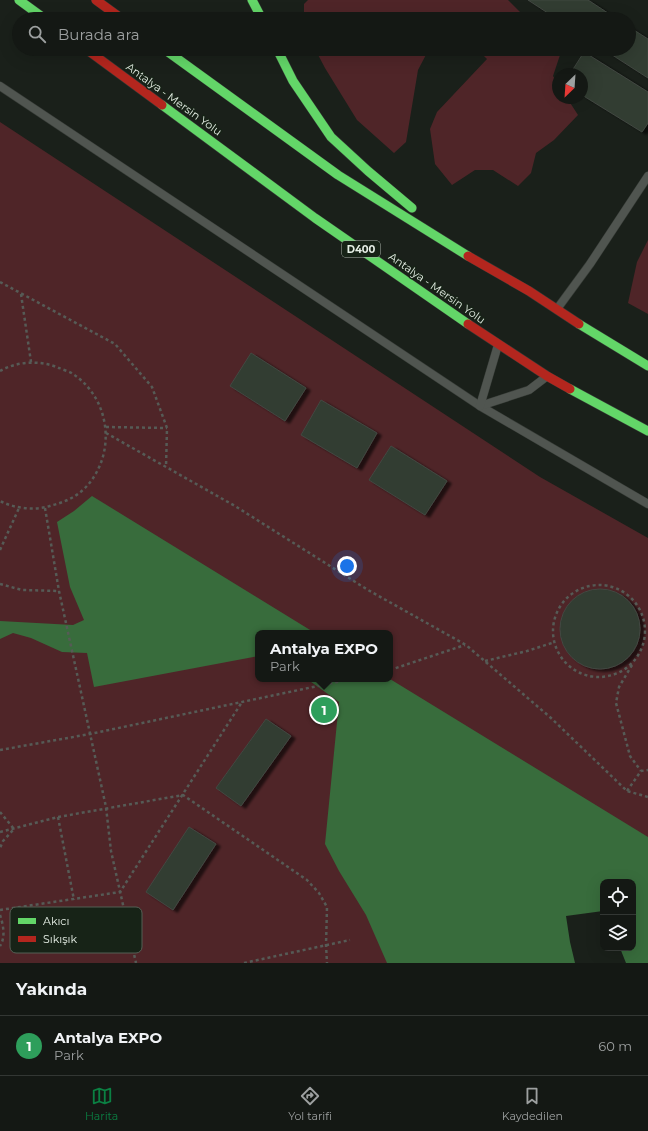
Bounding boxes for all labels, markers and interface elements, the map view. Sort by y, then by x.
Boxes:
search box [12,12,636,56]
icon: search [26,23,48,45]
text: Burada ara [58,25,140,44]
street label: Antalya - Mersin Yolu [123,60,225,138]
north arrow [552,68,588,104]
road number: D400 [342,241,380,257]
street label: Antalya - Mersin Yolu [386,249,488,327]
your location [337,556,357,576]
popup [255,630,393,682]
text: Antalya EXPO [270,639,378,658]
text: Park [270,658,300,674]
pin: 1 [311,695,337,725]
map controls [600,879,636,951]
button: locate [600,879,636,915]
legend [10,907,142,953]
text: Akıcı [43,914,70,928]
button: layers [600,915,636,951]
text: Sıkışık [43,932,78,946]
text: Yakında [16,979,87,999]
text: Antalya EXPO [54,1028,162,1047]
text: 1 [26,1038,32,1054]
text: 60 m [598,1038,632,1054]
text: Park [54,1047,84,1063]
tab: Harita [85,1085,118,1123]
tab: Yol tarifi [288,1085,332,1123]
tab: Kaydedilen [502,1085,563,1123]

